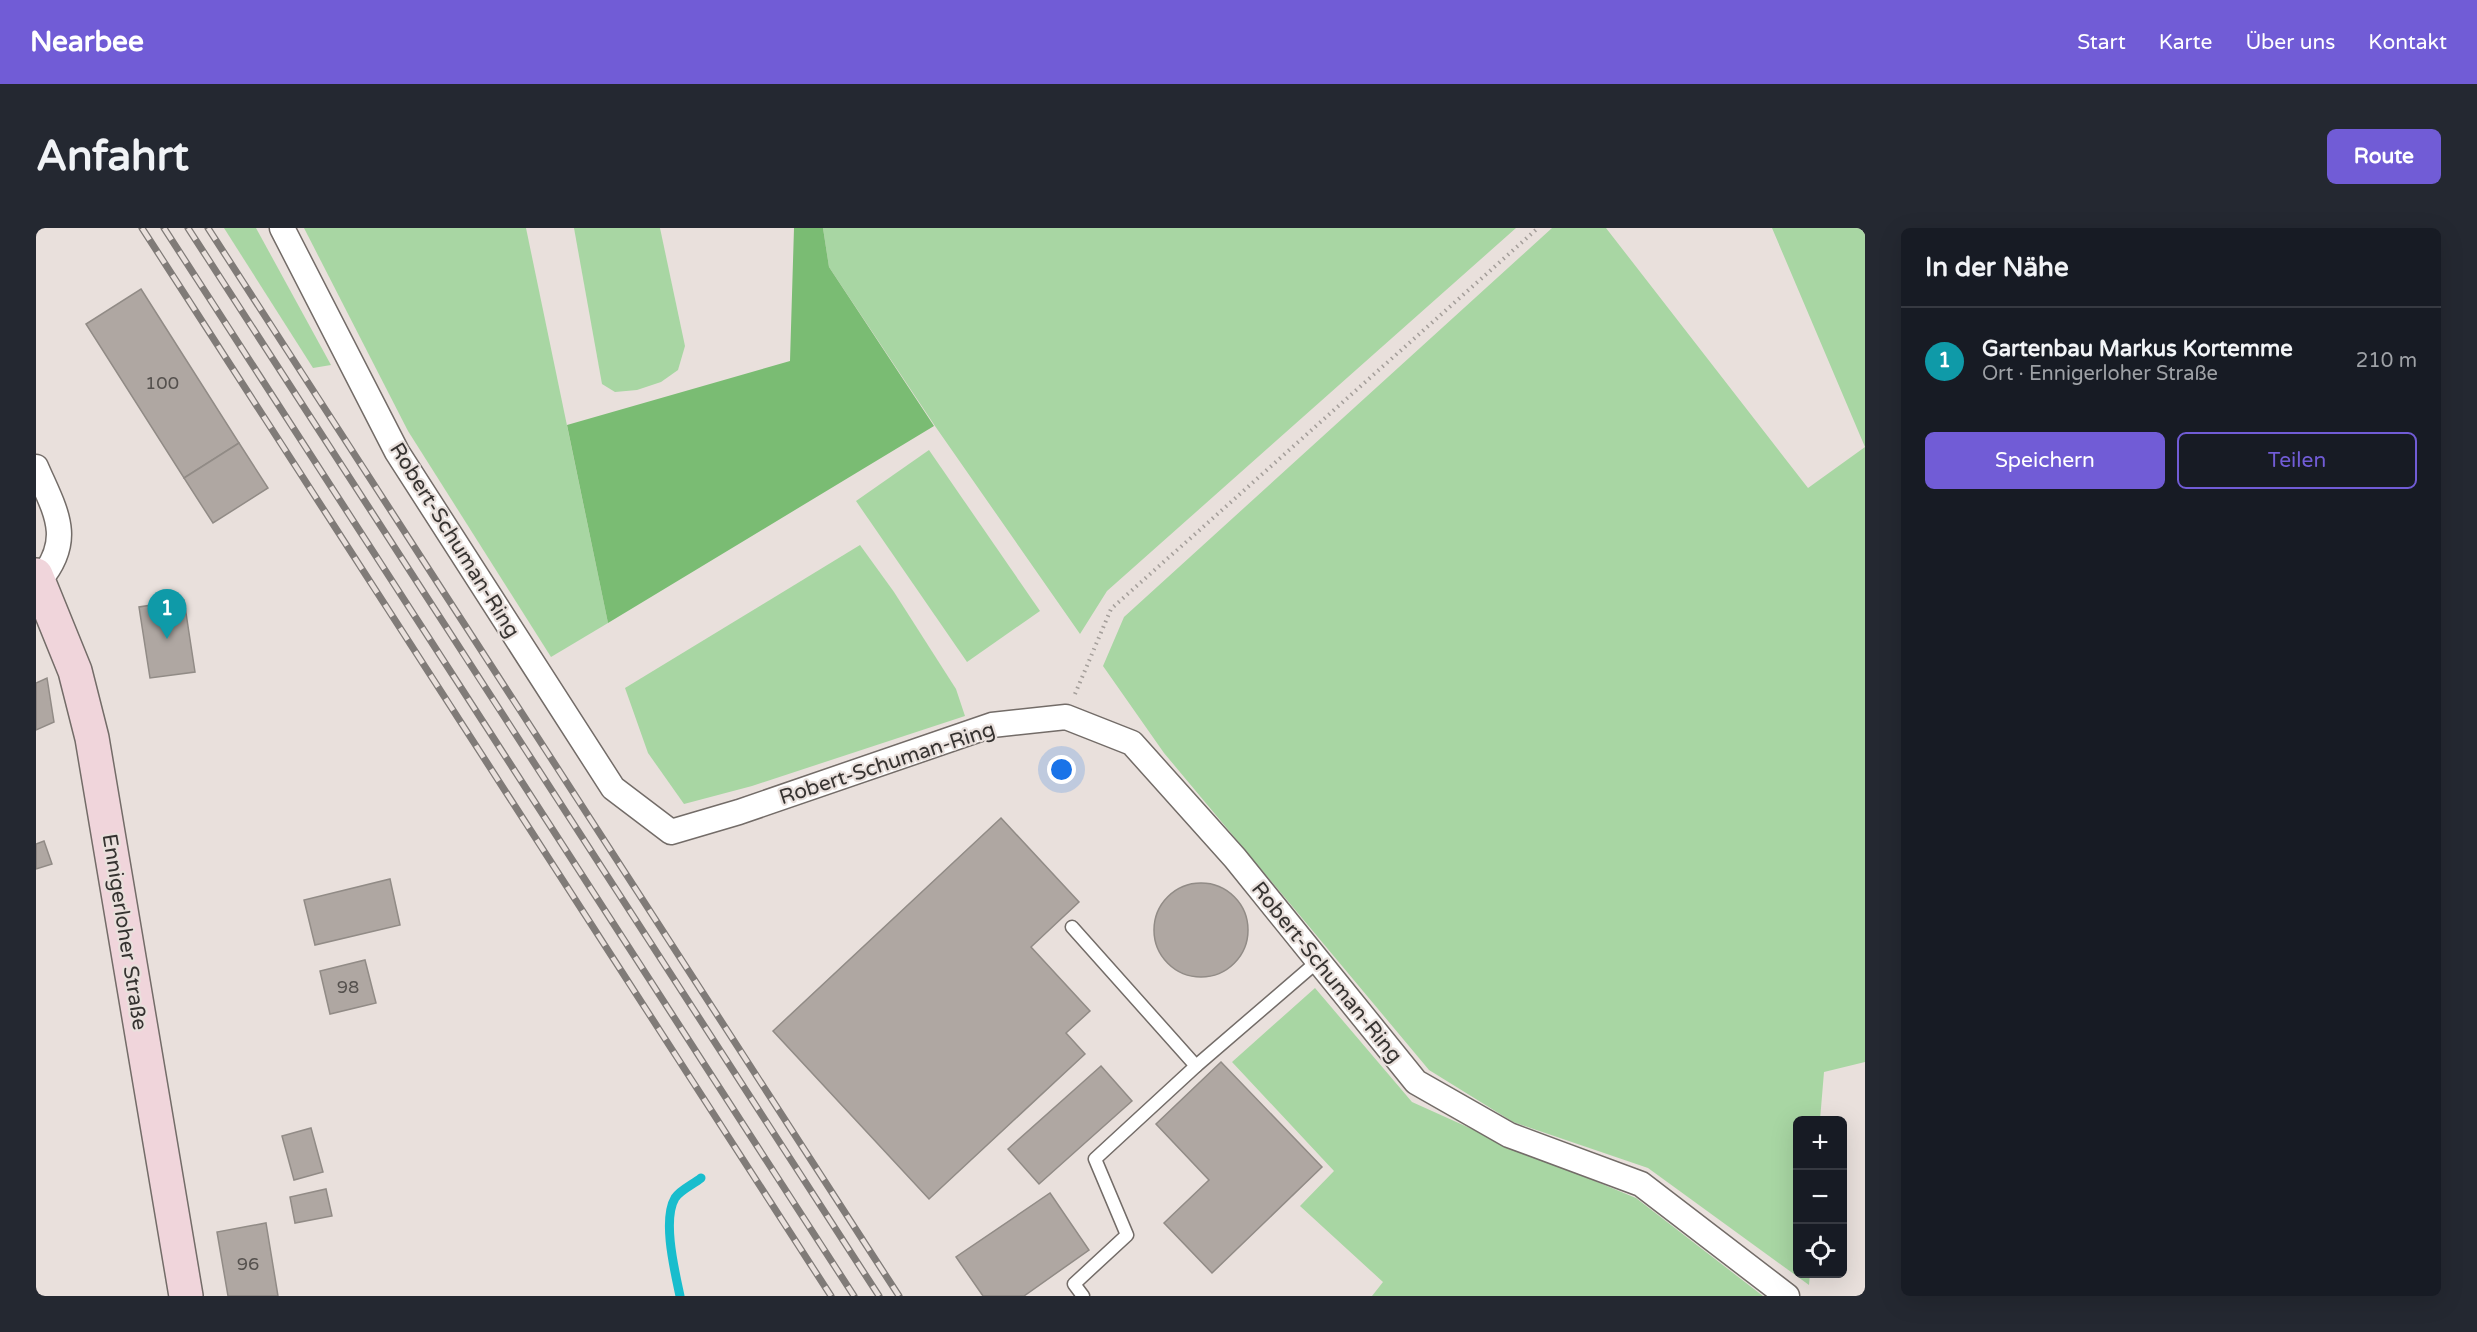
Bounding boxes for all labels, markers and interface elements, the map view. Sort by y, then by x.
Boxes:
text: Nearbee [30,25,144,59]
text: Start [2077,30,2126,55]
text: Karte [2159,30,2212,55]
text: Über uns [2245,30,2335,55]
text: Kontakt [2368,30,2447,55]
button: Route [2327,129,2441,184]
text: Anfahrt [36,131,189,182]
text: In der Nähe [1925,252,2069,283]
text: Gartenbau Markus Kortemme [1982,336,2293,362]
text: 1 [1938,349,1951,373]
text: 210 m [2356,349,2417,373]
text: Ort · Ennigerloher Straße [1982,362,2218,386]
house number: 100 [145,372,179,394]
button: Speichern [1925,432,2165,489]
button: Teilen [2177,432,2417,489]
street label: Robert-Schuman-Ring [384,438,525,642]
pin: 1 [148,590,186,639]
street label: Robert-Schuman-Ring [776,717,998,810]
your location [1047,755,1076,784]
street label: Ennigerloher Straße [97,832,152,1032]
street label: Robert-Schuman-Ring [1246,877,1407,1068]
house number: 98 [337,976,359,998]
map controls [1793,1116,1847,1278]
button: + [1793,1116,1847,1170]
button: − [1793,1170,1847,1224]
button: locate [1793,1224,1847,1278]
house number: 96 [237,1253,259,1275]

